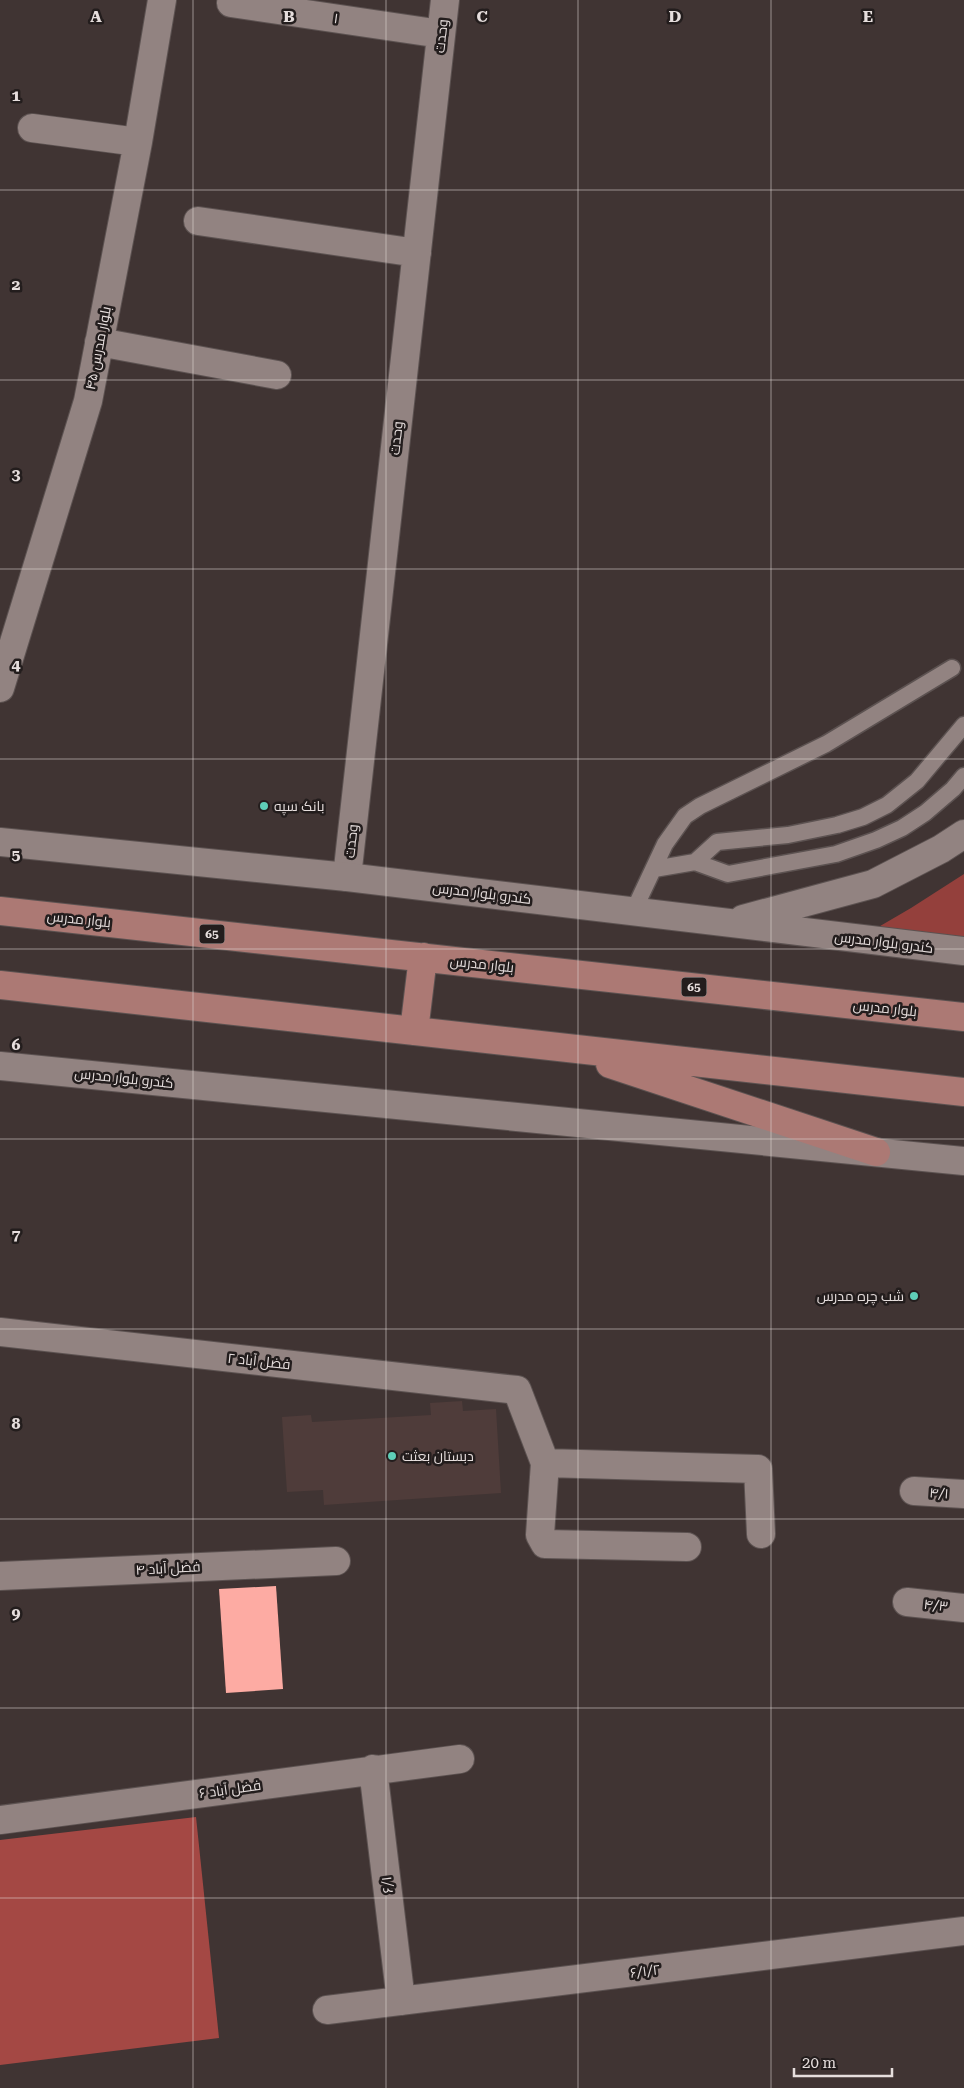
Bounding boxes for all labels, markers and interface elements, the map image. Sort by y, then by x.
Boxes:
text: A [90,7,102,26]
text: B [283,7,295,26]
text: C [476,7,488,26]
text: D [669,7,682,26]
text: E [863,7,873,26]
street label: ۱ [333,10,339,26]
street label: وحدت [431,18,451,54]
text: 1 [12,86,21,105]
text: 2 [12,275,21,294]
street label: ۴۵ بلوار مدرس [82,305,114,391]
street label: وحدت [386,420,406,456]
text: 3 [12,465,21,484]
text: 4 [12,655,21,674]
place label: بانک سپه [274,798,324,816]
marker: بانک سپه [258,800,270,812]
street label: وحدت [341,823,361,859]
text: 5 [12,845,21,864]
street label: کندرو بلوار مدرس [432,879,532,907]
street label: بلوار مدرس [46,908,112,930]
road number: 65 [200,924,224,944]
street label: کندرو بلوار مدرس [834,928,934,956]
street label: بلوار مدرس [449,953,515,975]
road number: 65 [682,978,706,996]
street label: بلوار مدرس [852,997,918,1019]
text: 6 [12,1035,21,1054]
street label: کندرو بلوار مدرس [74,1065,174,1091]
text: 7 [12,1225,21,1244]
place label: شب چره مدرس [817,1288,904,1306]
marker: شب چره مدرس [908,1290,920,1302]
street label: فضل آباد ۲ [227,1350,291,1372]
text: 8 [12,1414,21,1433]
place label: دبستان بعثت [402,1448,474,1464]
marker: دبستان بعثت [386,1450,398,1462]
street label: ۴/۱ [929,1484,949,1502]
street label: فضل آباد ۴ [135,1558,201,1578]
street label: ۴/۳ [923,1596,949,1614]
text: 9 [12,1604,21,1623]
street label: فضل آباد ۶ [198,1777,262,1801]
street label: ۶/۱ [378,1876,396,1894]
street label: ۶/۱/۲ [629,1961,661,1981]
scale bar [794,2046,892,2078]
text: 20 m [802,2054,837,2072]

